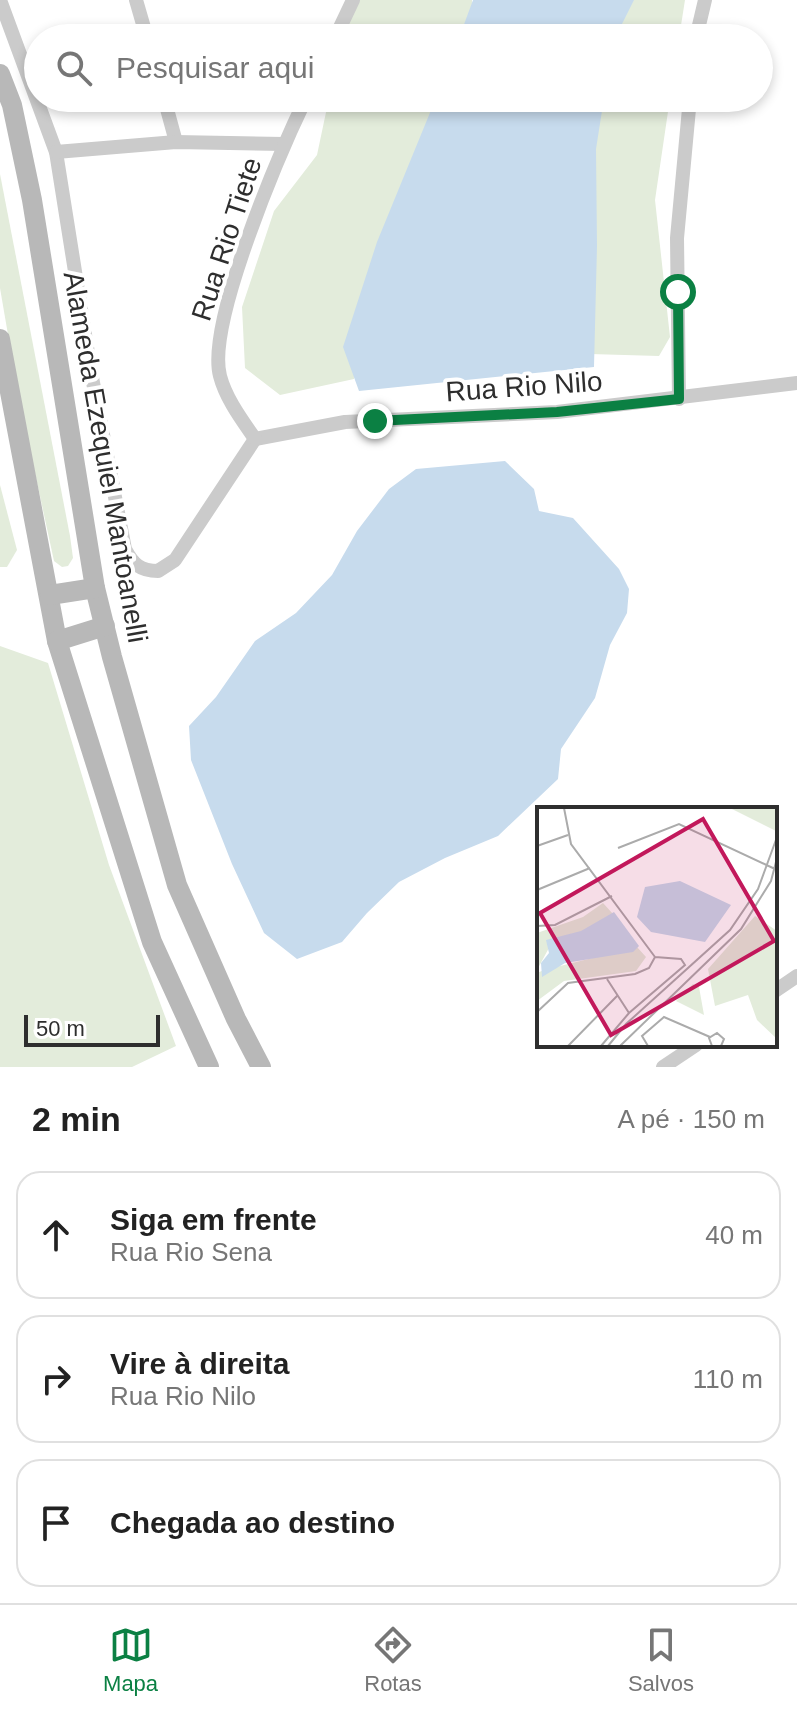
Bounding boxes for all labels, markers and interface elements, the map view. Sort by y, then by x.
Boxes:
search box [24,24,773,112]
icon: search [52,46,96,90]
text: Pesquisar aqui [116,51,314,84]
street label: Rua Rio Tiete [186,154,267,325]
street label: Alameda Ezequiel Mantoanelli [58,269,153,645]
route start [660,274,696,310]
street label: Rua Rio Nilo [445,366,604,407]
route end [357,403,393,439]
inset map [537,807,777,1047]
scale bar [24,1011,160,1047]
text: 50 m [36,1016,85,1041]
text: 2 min [32,1100,121,1138]
text: A pé · 150 m [618,1104,765,1134]
text: Siga em frente [110,1203,317,1236]
icon: ahead [34,1213,78,1257]
text: 40 m [705,1220,763,1250]
text: Rua Rio Sena [110,1237,272,1267]
text: Vire à direita [110,1347,290,1380]
icon: right [34,1357,78,1401]
text: 110 m [693,1364,763,1394]
text: Rua Rio Nilo [110,1381,256,1411]
icon: arrive [34,1501,78,1545]
text: Chegada ao destino [110,1506,395,1539]
tab: Mapa [103,1623,158,1697]
tab: Rotas [364,1623,422,1697]
tab: Salvos [628,1623,694,1697]

